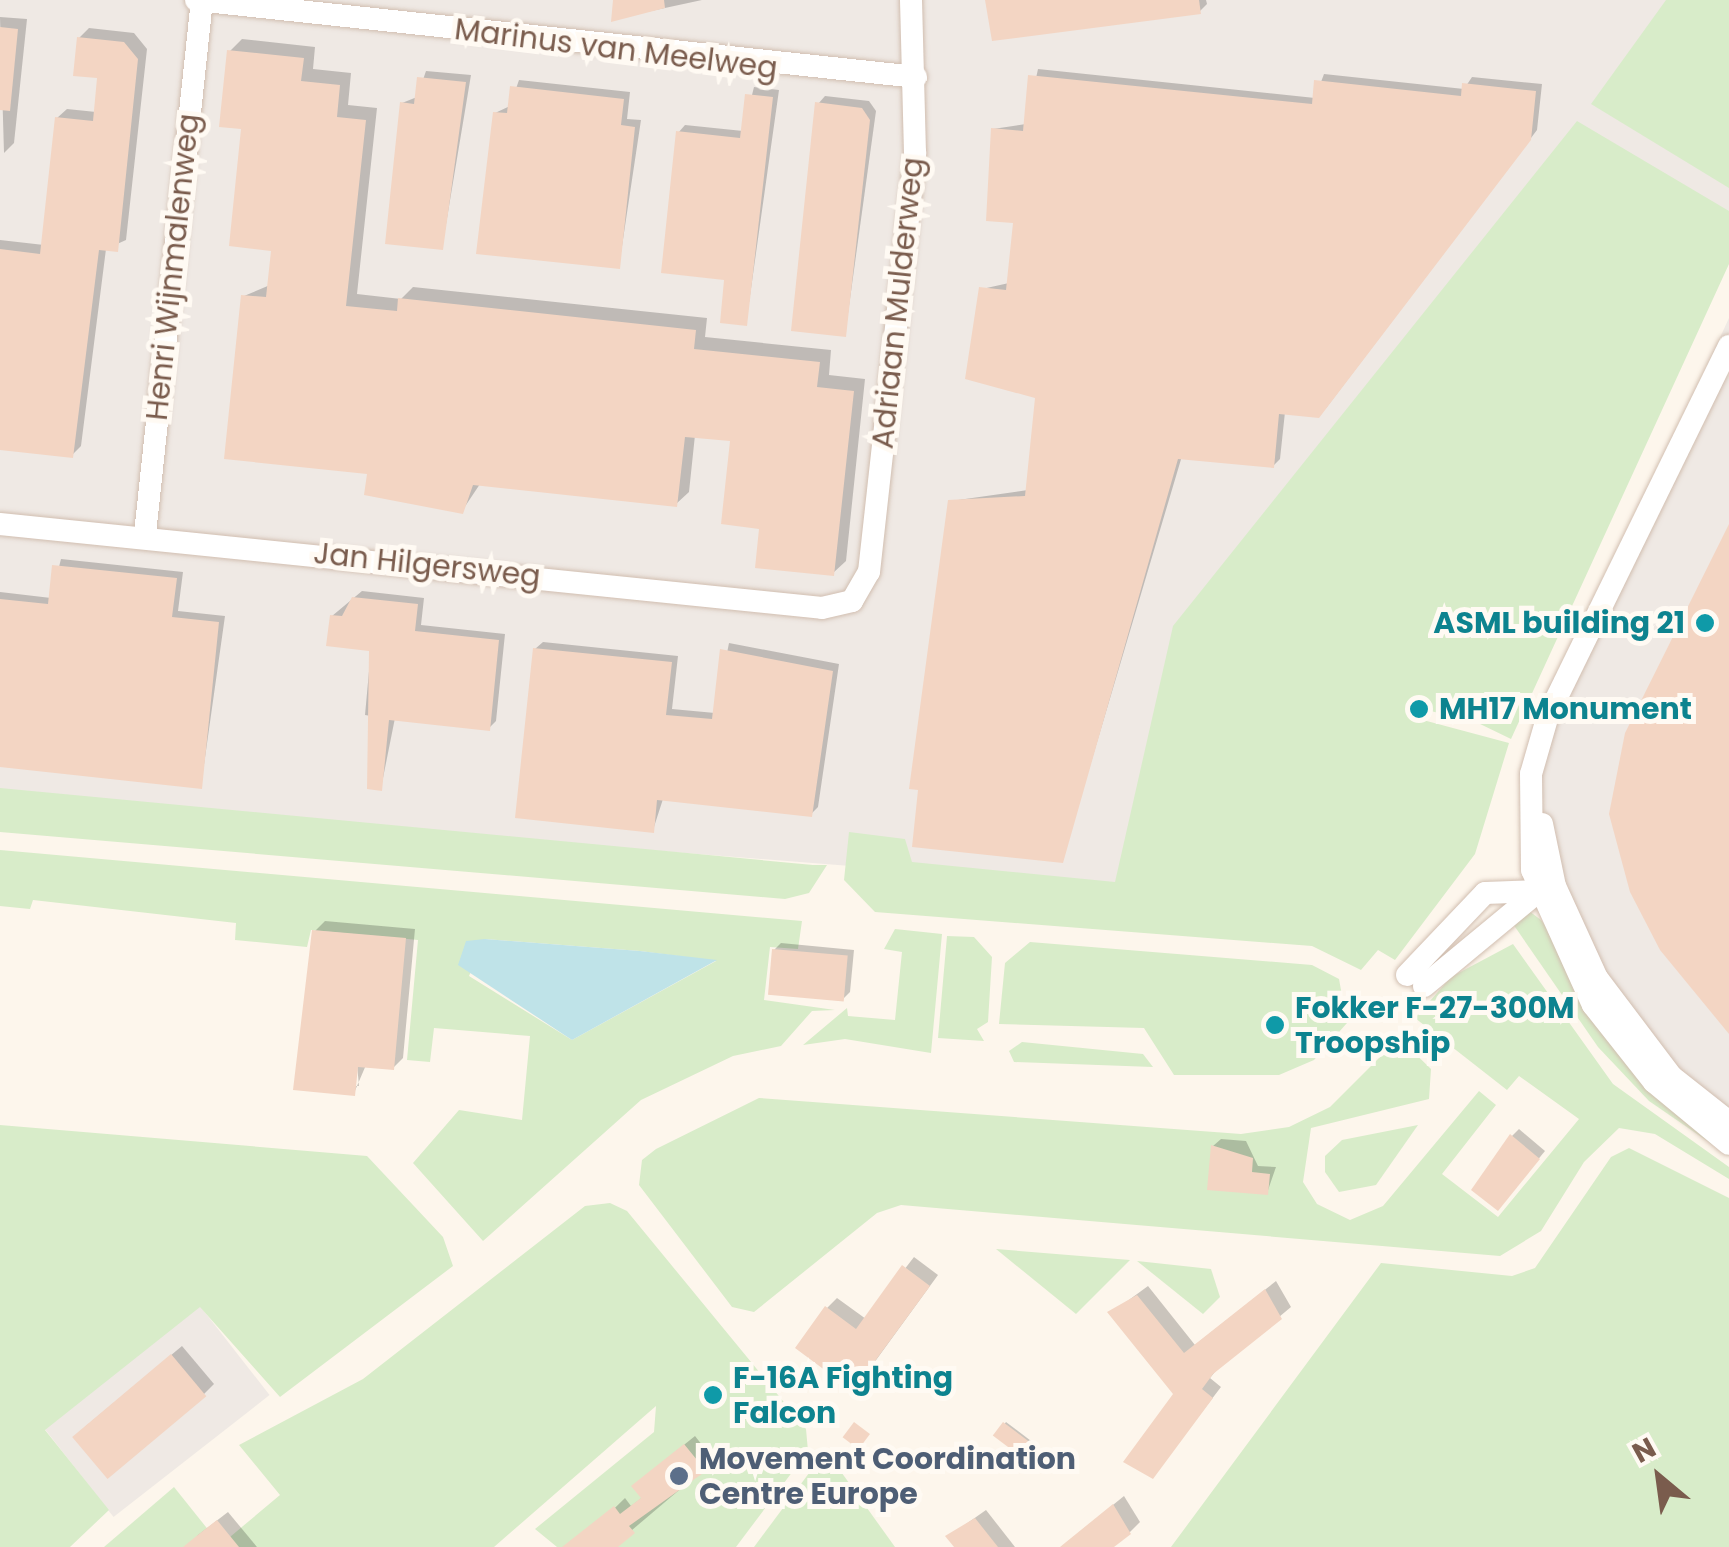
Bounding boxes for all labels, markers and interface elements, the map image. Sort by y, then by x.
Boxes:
street label: Marinus van Meelweg [453,11,779,87]
street label: Henri Wijnmalenweg [139,112,207,422]
street label: Adriaan Mulderweg [865,156,931,450]
street label: Jan Hilgersweg [312,535,542,595]
place label: ASML building 21 [1433,605,1685,641]
marker: ASML building 21 [1694,612,1716,634]
place label: MH17 Monument [1439,691,1692,727]
marker: MH17 Monument [1408,698,1430,720]
place label: Fokker F-27-300M Troopship [1295,990,1574,1060]
marker: Fokker F-27-300M Troopship [1264,1014,1286,1036]
place label: F-16A Fighting Falcon [733,1360,953,1430]
marker: F-16A Fighting Falcon [702,1384,724,1406]
north arrow [1609,1427,1709,1527]
text: N [1626,1428,1663,1472]
place label: Movement Coordination Centre Europe [699,1441,1076,1512]
marker: Movement Coordination Centre Europe [668,1465,690,1487]

